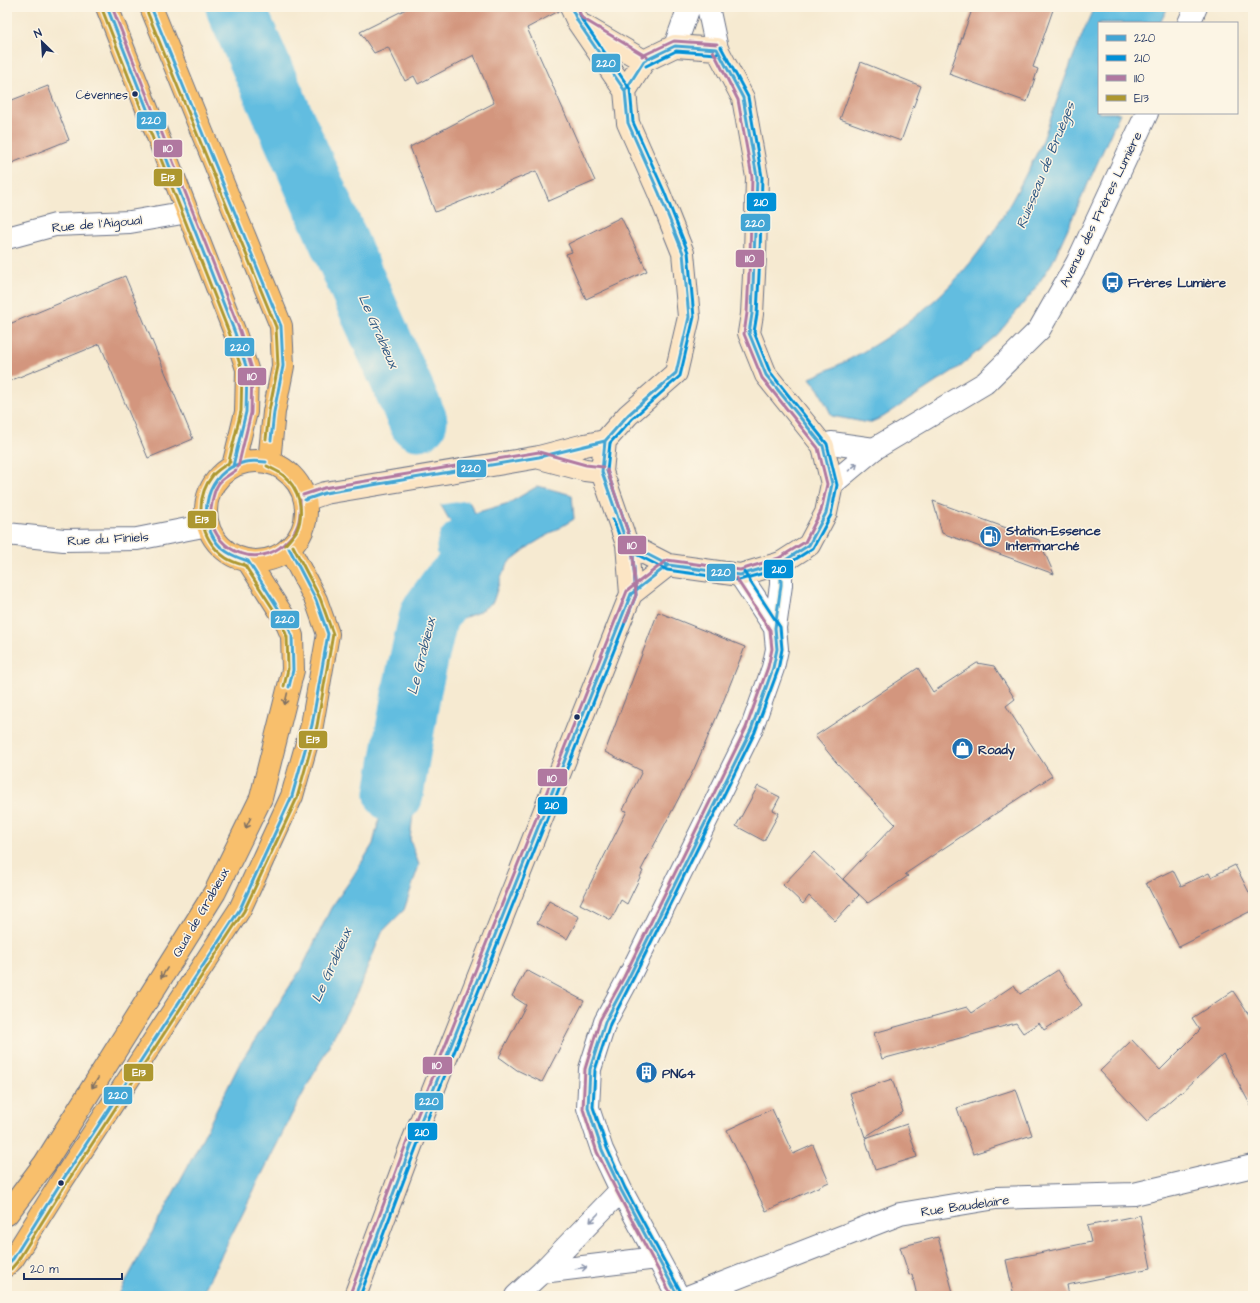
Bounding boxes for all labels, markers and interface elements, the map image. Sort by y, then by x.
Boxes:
north arrow [22,22,62,62]
legend [1098,22,1238,114]
text: N [32,25,44,42]
text: 220 [1134,30,1156,47]
text: 210 [1134,50,1150,67]
line badge: 220 [591,53,621,73]
text: 220 [595,56,616,71]
text: 110 [1134,70,1145,87]
place label: Cévennes [76,87,128,104]
marker: Cévennes [130,89,140,99]
text: E13 [1134,90,1149,107]
water label: Ruisseau de Bruèges [1011,98,1081,232]
line badge: 220 [136,111,167,130]
text: 220 [140,113,161,128]
street label: Avenue des Frères Lumière [1055,129,1146,290]
line badge: 110 [153,139,183,158]
text: 110 [163,141,173,156]
line badge: E13 [153,168,183,187]
text: E13 [161,170,175,185]
line badge: 210 [746,192,777,212]
text: 210 [753,195,768,210]
street label: Rue de l'Aigoual [51,211,143,238]
line badge: 220 [740,213,771,232]
text: 220 [744,216,765,231]
line badge: 110 [735,249,765,268]
text: 110 [745,251,755,266]
bus stop icon: Frères Lumière [1100,269,1126,295]
place label: Frères Lumière [1128,274,1226,292]
water label: Le Grabieux [353,291,404,373]
line badge: 220 [224,337,255,357]
text: 220 [229,340,250,355]
line badge: 110 [237,367,267,386]
text: 110 [247,369,257,384]
line badge: 220 [456,459,487,478]
text: 220 [460,461,481,476]
one-way arrow [848,462,858,471]
line badge: E13 [187,510,217,529]
text: E13 [195,512,209,527]
place label: Station-Essence Intermarché [1005,522,1101,555]
fuel station icon: Station-Essence Intermarché [978,524,1004,550]
street label: Rue du Finiels [67,528,150,550]
line badge: 110 [617,535,647,555]
text: 110 [627,538,637,553]
line badge: 210 [763,559,794,579]
text: 210 [771,562,786,577]
line badge: 220 [706,563,736,582]
text: 220 [710,565,731,580]
line badge: 220 [270,610,300,629]
text: 220 [274,612,295,627]
water label: Le Grabieux [403,614,442,697]
one-way arrow [282,692,290,705]
unlabelled marker [572,712,582,722]
line badge: E13 [298,730,328,749]
text: E13 [306,732,320,747]
shop icon: Roady [949,736,975,762]
place label: Roady [978,741,1016,760]
line badge: 110 [537,768,568,787]
text: 110 [547,771,557,786]
line badge: 210 [537,796,568,815]
text: 210 [544,798,559,813]
one-way arrow [244,817,252,829]
street label: Quai de Grabieux [168,864,234,960]
water label: Le Grabieux [307,924,358,1005]
one-way arrow [160,967,168,979]
line badge: 110 [422,1056,453,1075]
text: 110 [432,1058,442,1073]
building icon: PN64 [634,1060,660,1086]
line badge: E13 [123,1063,154,1082]
text: E13 [132,1065,146,1080]
place label: PN64 [662,1065,696,1083]
one-way arrow [91,1077,99,1089]
line badge: 220 [103,1086,133,1105]
text: 220 [107,1088,128,1103]
line badge: 220 [414,1092,444,1111]
text: 220 [418,1094,439,1109]
line badge: 210 [407,1122,438,1141]
text: 210 [414,1125,429,1140]
unlabelled marker [56,1178,66,1188]
street label: Rue Baudelaire [920,1191,1011,1221]
one-way arrow [589,1213,599,1223]
scale bar [24,1255,122,1281]
text: 20 m [30,1261,59,1278]
one-way arrow [574,1264,587,1272]

